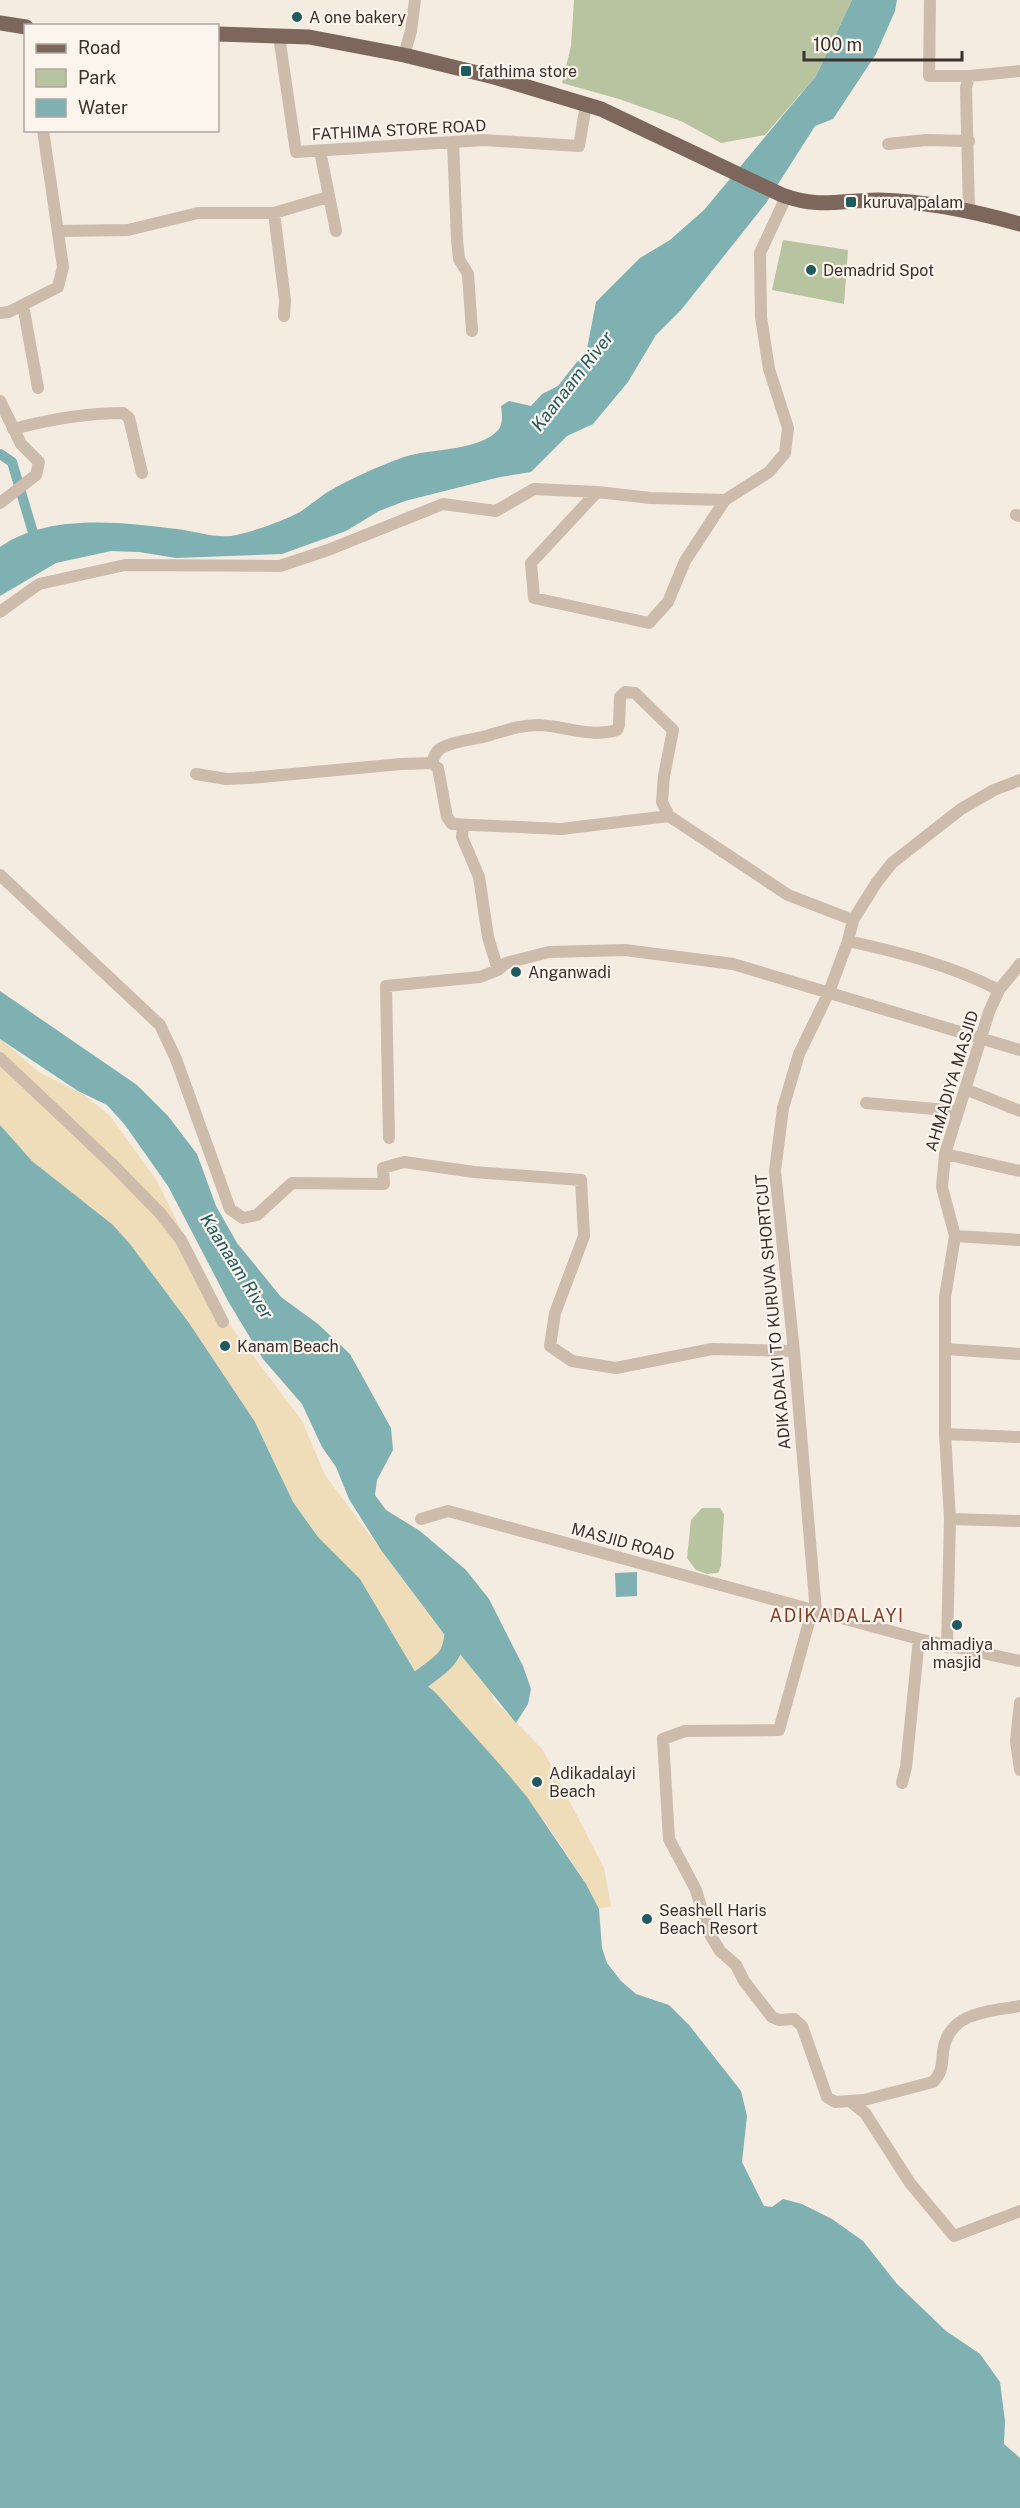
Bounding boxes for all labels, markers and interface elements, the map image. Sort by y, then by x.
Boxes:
place label: A one bakery [309,8,407,27]
marker: A one bakery [290,10,304,24]
legend [24,24,219,132]
scale bar [804,24,962,62]
text: 100 m [813,34,862,55]
text: Road [78,37,121,58]
place label: fathima store [478,62,577,81]
marker: fathima store [459,64,473,78]
text: Park [78,67,116,88]
text: Water [78,97,128,118]
street label: FATHIMA STORE ROAD [311,116,487,144]
place label: kuruva palam [863,193,963,212]
marker: kuruva palam [844,195,858,209]
place label: Demadrid Spot [823,261,934,280]
marker: Demadrid Spot [804,263,818,277]
water label: Kaanaam River [527,327,617,435]
place label: Anganwadi [528,963,611,982]
marker: Anganwadi [509,965,523,979]
street label: AHMADIYA MASJID [922,1008,982,1154]
street label: ADIKADALYI TO KURUVA SHORTCUT [751,1173,795,1451]
water label: Kaanaam River [196,1209,278,1323]
place label: Kanam Beach [237,1337,339,1356]
marker: Kanam Beach [218,1339,232,1353]
street label: MASJID ROAD [569,1519,677,1565]
district label: ADIKADALAYI [769,1605,905,1626]
marker: ahmadiya masjid [950,1618,964,1632]
place label: ahmadiya masjid [921,1635,993,1672]
place label: Adikadalayi Beach [549,1764,636,1801]
marker: Adikadalayi Beach [530,1775,544,1789]
place label: Seashell Haris Beach Resort [659,1901,767,1938]
marker: Seashell Haris Beach Resort [640,1912,654,1926]

